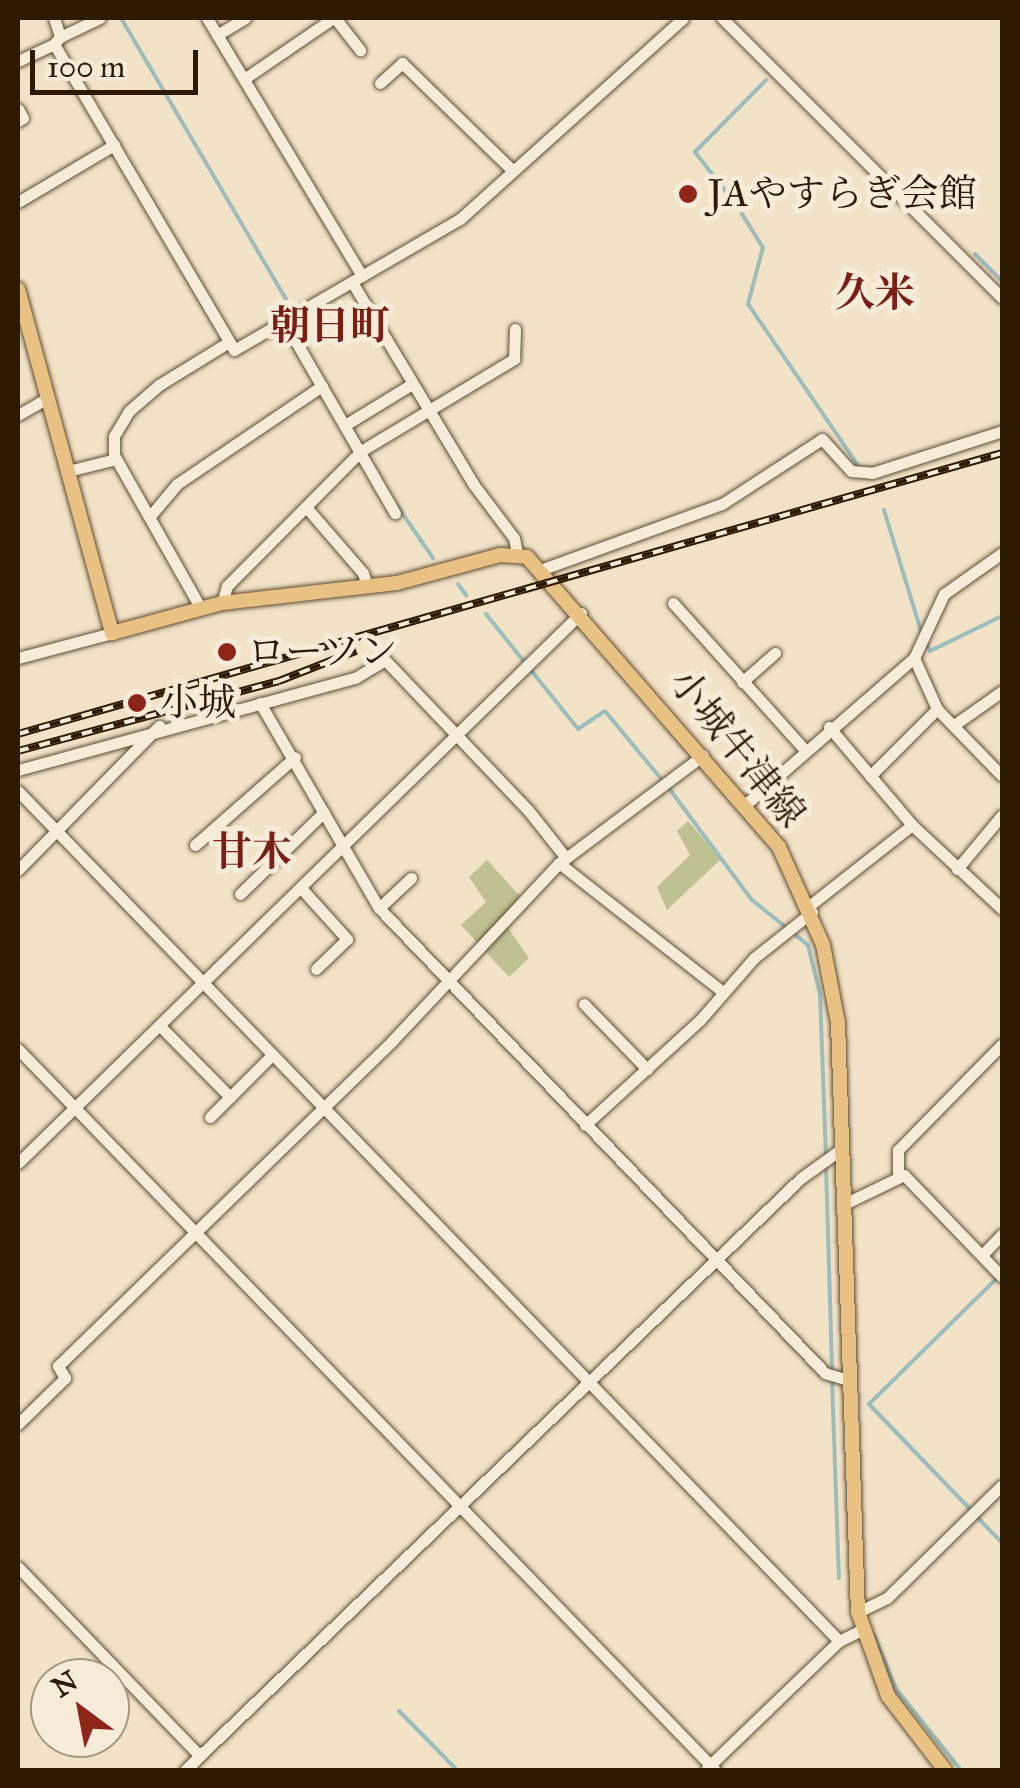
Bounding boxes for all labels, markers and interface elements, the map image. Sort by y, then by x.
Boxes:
scale bar [35,30,202,92]
text: 100 m [47,49,125,85]
place label: JAやすらぎ会館 [708,171,977,217]
marker: JAやすらぎ会館 [677,183,699,205]
district label: 久米 [835,269,915,317]
district label: 朝日町 [270,302,390,350]
place label: ローソン [247,629,399,675]
marker: ローソン [216,641,238,663]
street label: 小城牛津線 [659,660,815,836]
place label: 小城 [160,680,236,726]
marker: 小城 [124,690,150,716]
district label: 甘木 [212,828,292,876]
north arrow [30,1658,130,1758]
text: N [46,1663,84,1705]

